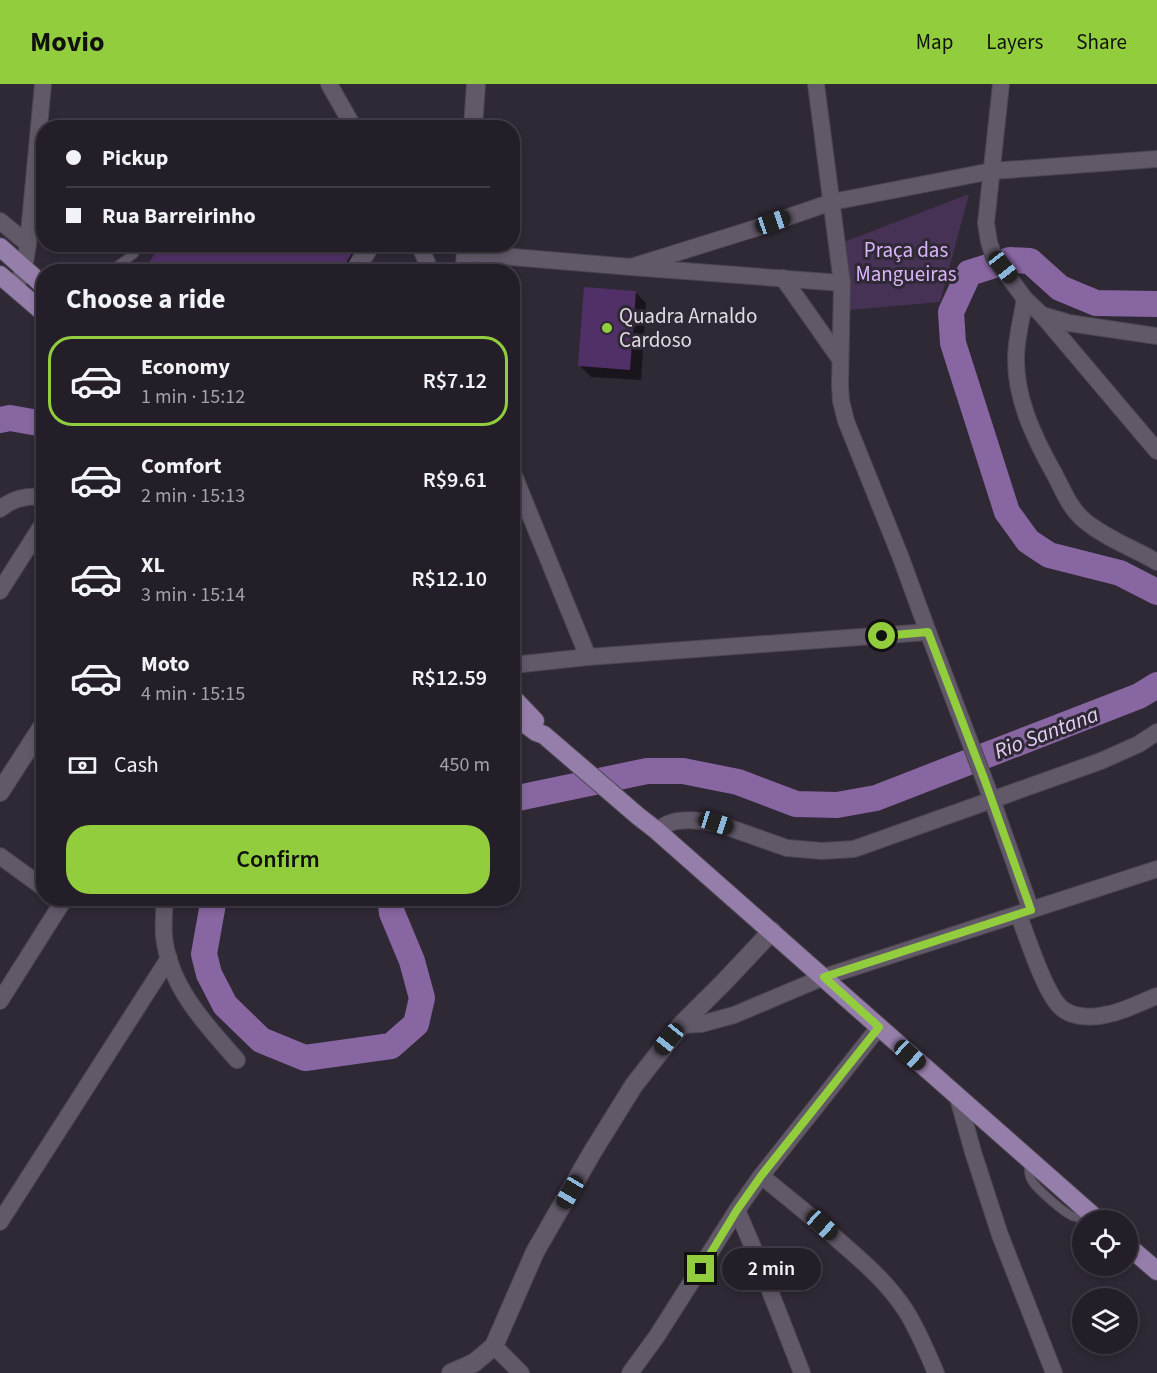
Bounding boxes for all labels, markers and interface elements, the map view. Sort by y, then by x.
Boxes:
text: Movio [30,22,105,62]
text: Map [916,27,953,57]
text: Layers [986,27,1043,57]
text: Share [1076,27,1127,57]
text: Pickup [102,142,168,174]
text: Rua Barreirinho [102,200,256,232]
car [753,208,793,236]
park label: Praça das Mangueiras [855,235,957,289]
car [985,247,1021,287]
text: Choose a ride [66,280,226,319]
place label: Quadra Arnaldo Cardoso [619,301,757,355]
marker: Quadra Arnaldo Cardoso [600,321,614,335]
text: Economy [141,351,230,383]
icon: car [69,354,123,408]
text: R$7.12 [423,365,487,397]
text: 1 min · 15:12 [141,383,245,411]
text: Comfort [141,450,222,482]
icon: car [69,453,123,507]
text: R$9.61 [423,464,487,496]
text: 2 min · 15:13 [141,482,245,510]
text: XL [141,549,165,581]
icon: car [69,552,123,606]
text: R$12.10 [411,563,487,595]
text: 3 min · 15:14 [141,581,245,609]
route start [868,622,895,649]
text: Moto [141,648,190,680]
icon: car [69,651,123,705]
text: R$12.59 [411,662,487,694]
text: 4 min · 15:15 [141,680,245,708]
water label: Rio Santana [989,698,1103,768]
icon: cash [66,749,99,782]
text: Cash [114,749,159,781]
text: 450 m [440,751,490,779]
car [696,809,736,837]
button: Confirm [66,825,490,894]
car [651,1019,687,1059]
car [891,1036,929,1074]
car [553,1172,587,1212]
car [803,1206,841,1244]
map controls [1072,1210,1138,1354]
button: locate [1072,1210,1138,1276]
callout: 2 min [722,1248,821,1290]
route end [687,1255,714,1282]
text: 2 min [748,1255,795,1283]
button: layers [1072,1288,1138,1354]

